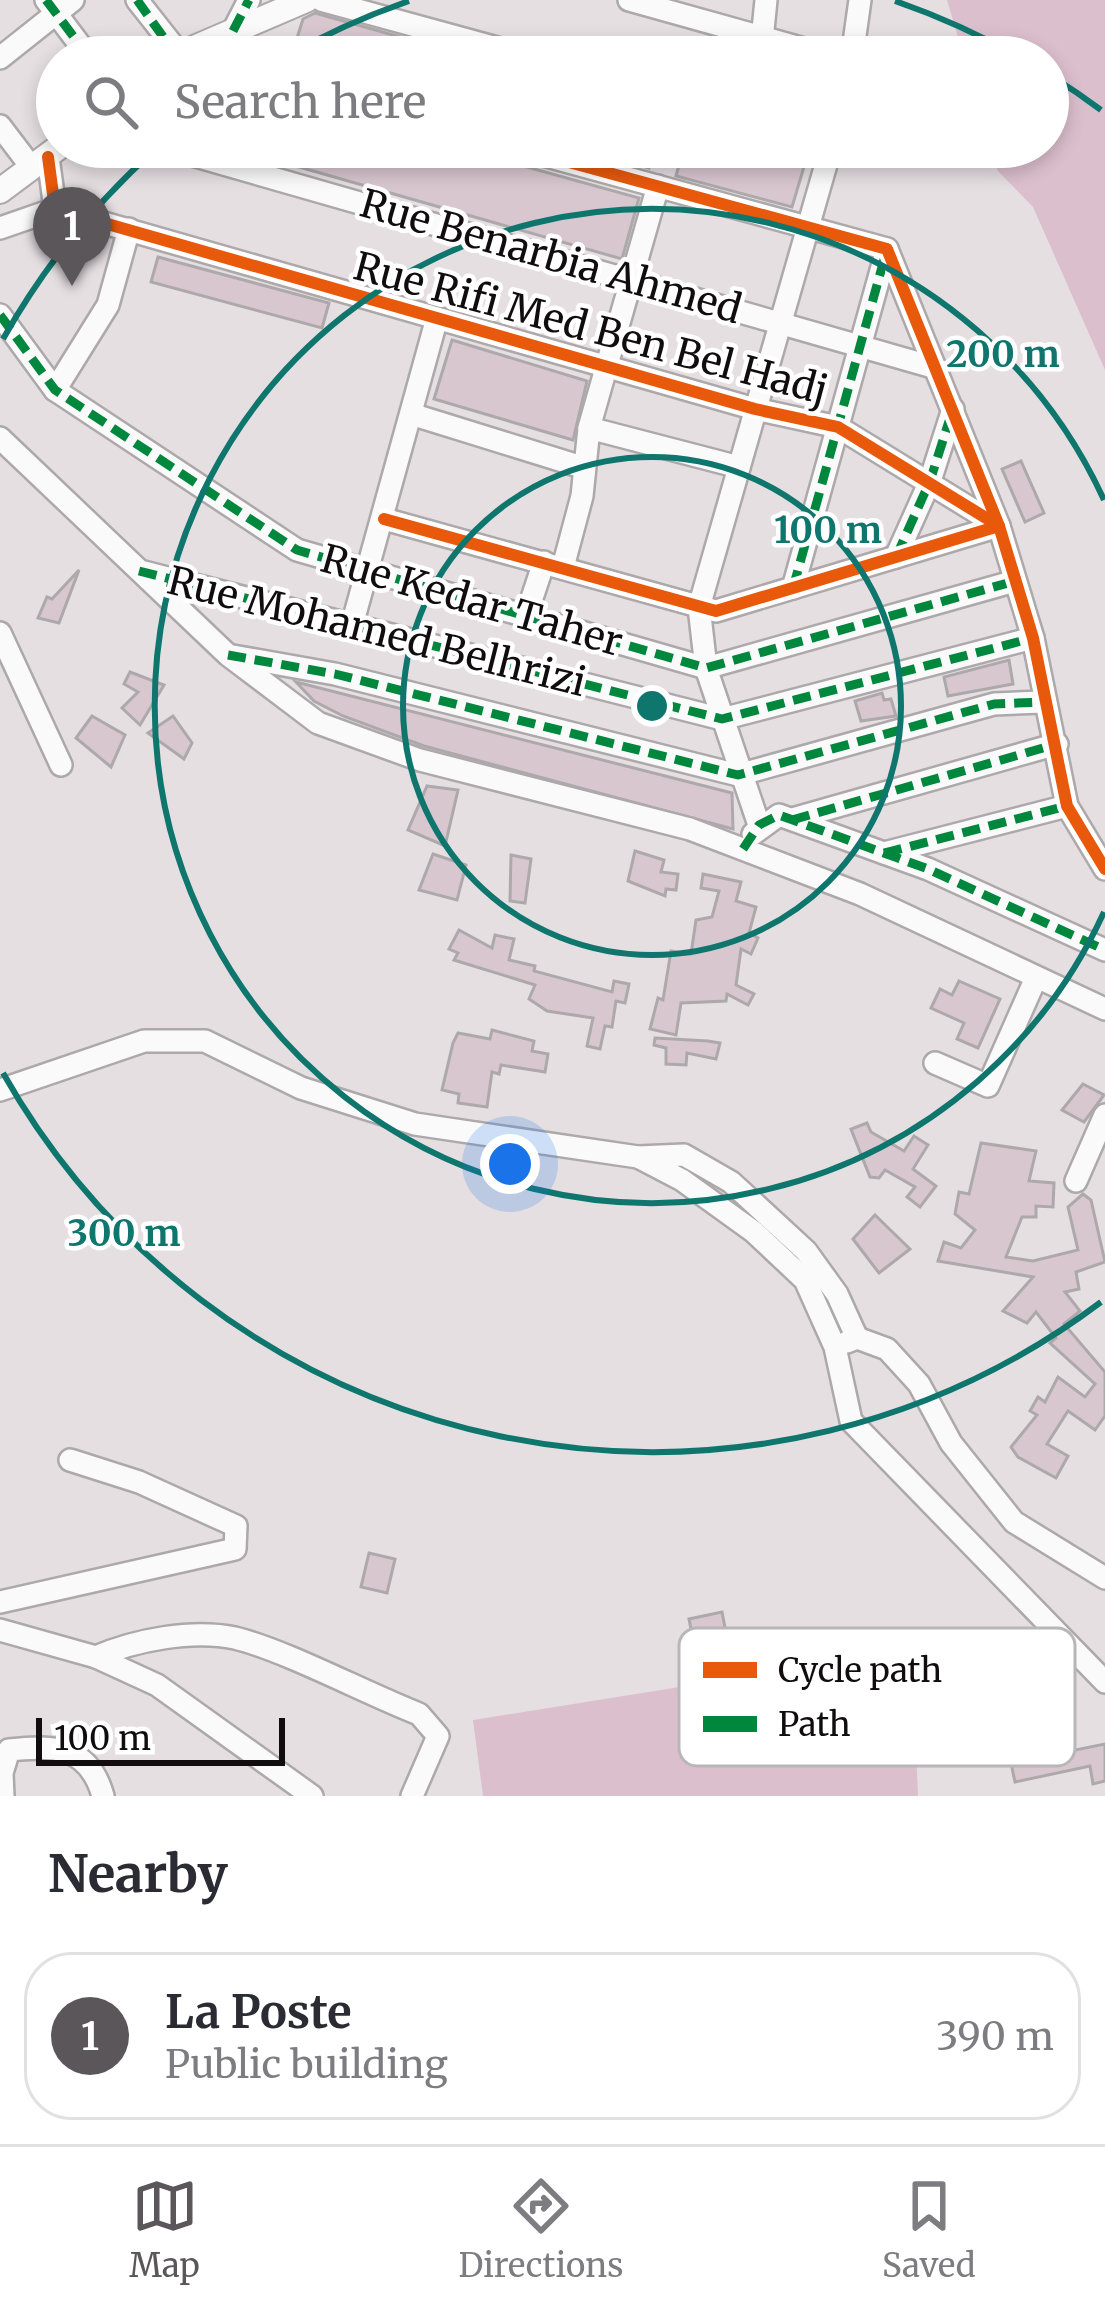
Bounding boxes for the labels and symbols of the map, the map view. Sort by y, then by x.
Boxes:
street label: Rue Benarbia Ahmed [355,179,747,334]
pin: 1 [33,187,111,286]
street label: Rue Rifi Med Ben Bel Hadj [349,242,833,415]
text: 200 m [946,332,1060,377]
text: 100 m [774,508,882,553]
street label: Rue Kedar Taher [316,534,628,667]
street label: Rue Mohamed Belhrizi [163,556,591,707]
centre of rings [631,685,673,727]
your location [480,1134,540,1194]
text: 300 m [68,1211,180,1256]
legend [679,1628,1075,1766]
text: Cycle path [778,1650,942,1691]
text: Path [778,1704,851,1745]
scale bar [36,1712,285,1765]

